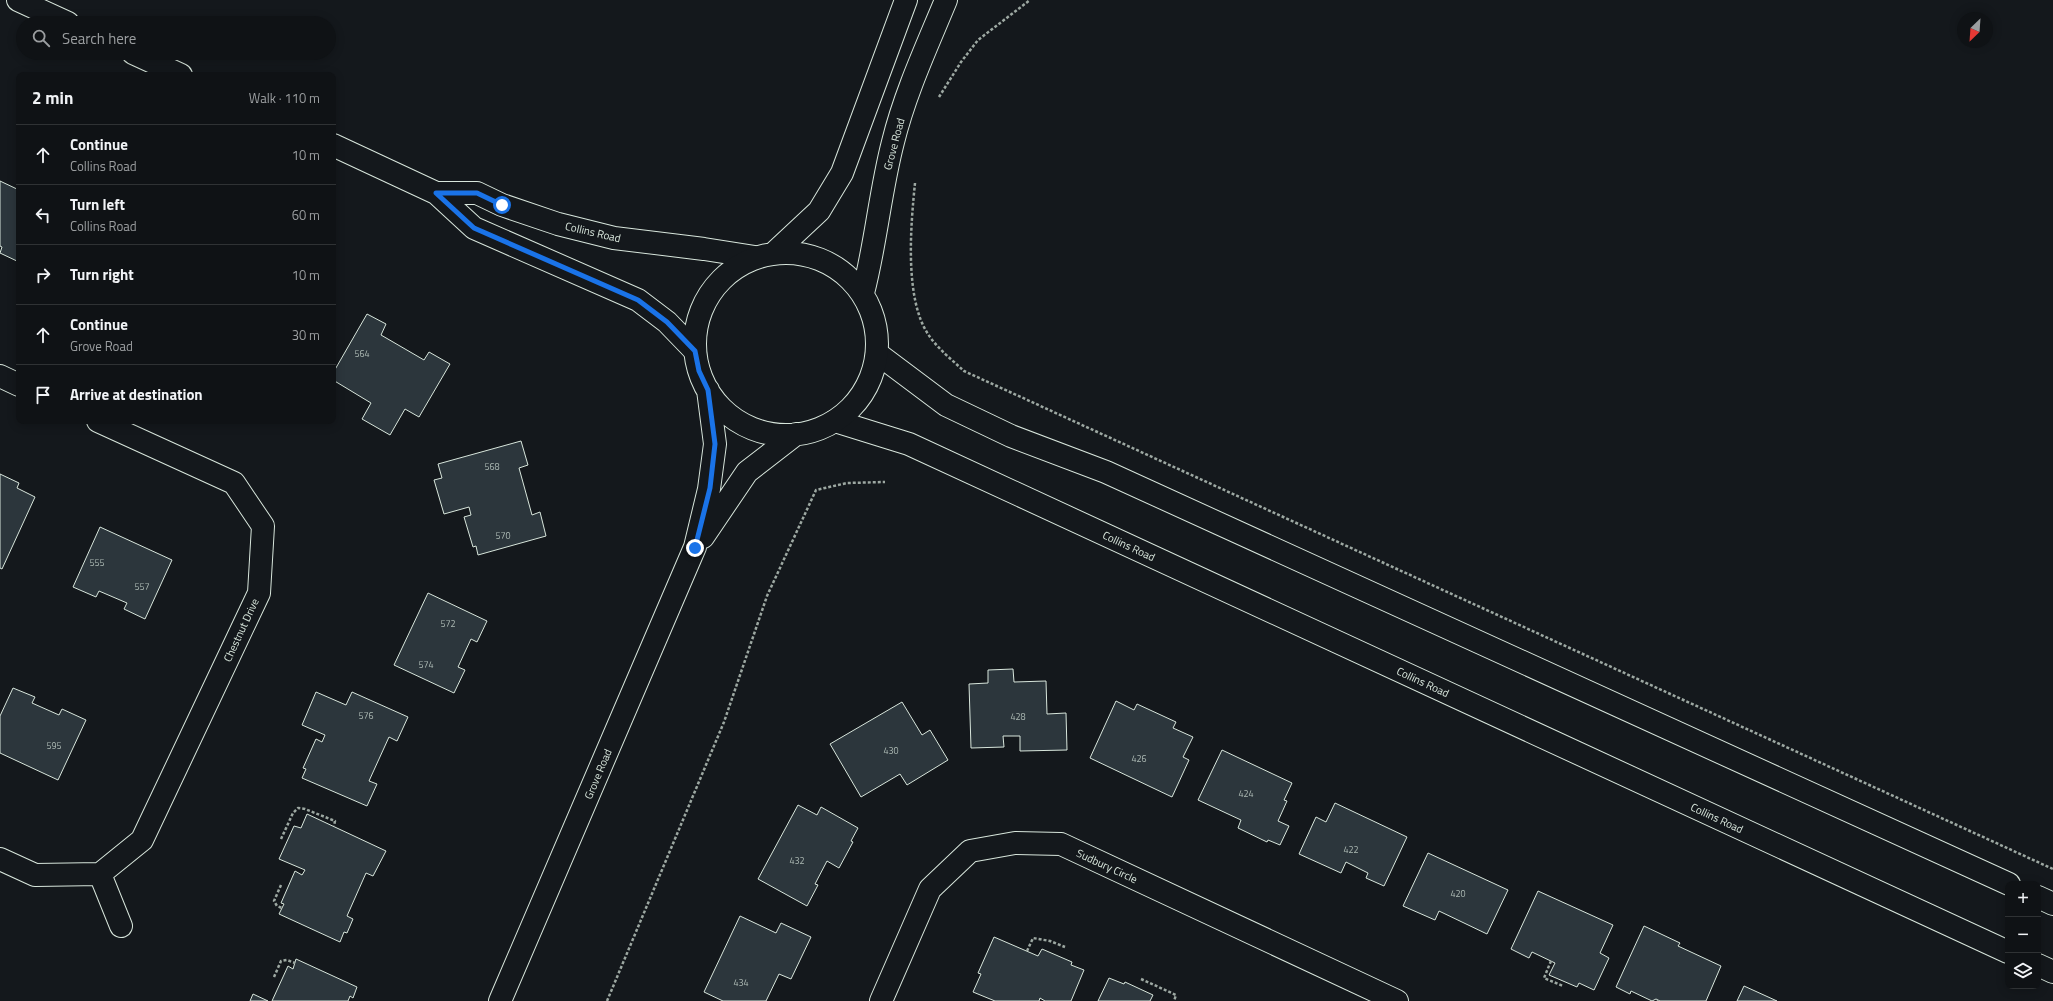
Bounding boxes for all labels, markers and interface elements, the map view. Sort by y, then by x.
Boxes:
north arrow [1957,12,1993,48]
search box [16,16,336,60]
icon: search [30,27,52,49]
text: Search here [62,27,136,50]
text: 2 min [32,85,73,111]
text: Walk · 110 m [249,88,320,108]
street label: Grove Road [879,116,909,172]
text: Continue [70,133,128,156]
icon: ahead [32,144,54,166]
text: 10 m [292,145,320,165]
text: Collins Road [70,156,137,176]
text: Turn left [70,193,125,216]
route start [493,196,511,214]
icon: left [32,204,54,226]
text: 60 m [292,205,320,225]
text: Collins Road [70,216,137,236]
street label: Collins Road [564,218,622,246]
text: Turn right [70,263,134,286]
icon: right [32,264,54,286]
text: 10 m [292,265,320,285]
text: Continue [70,313,128,336]
icon: ahead [32,324,54,346]
text: 30 m [292,325,320,345]
text: Grove Road [70,336,133,356]
house number: 564 [354,347,370,360]
text: Arrive at destination [70,383,203,406]
icon: arrive [32,384,54,406]
house number: 568 [484,460,500,473]
street label: Collins Road [1100,527,1158,565]
house number: 570 [495,529,511,542]
route end [686,539,704,557]
house number: 555 [89,556,105,569]
house number: 557 [134,580,150,593]
street label: Chestnut Drive [219,595,263,664]
house number: 572 [440,617,456,630]
house number: 574 [418,658,434,671]
street label: Collins Road [1394,663,1452,701]
house number: 576 [358,709,374,722]
house number: 428 [1010,710,1026,723]
house number: 595 [46,739,62,752]
house number: 430 [883,744,899,757]
street label: Grove Road [580,746,616,802]
house number: 426 [1131,752,1147,765]
house number: 424 [1238,787,1254,800]
street label: Collins Road [1688,799,1746,837]
house number: 422 [1343,843,1359,856]
street label: Sudbury Circle [1074,845,1141,887]
house number: 432 [789,854,805,867]
map controls [2005,881,2041,989]
button: + [2005,881,2041,917]
house number: 420 [1450,887,1466,900]
button: − [2005,917,2041,953]
button: layers [2005,953,2041,989]
house number: 434 [733,976,749,989]

